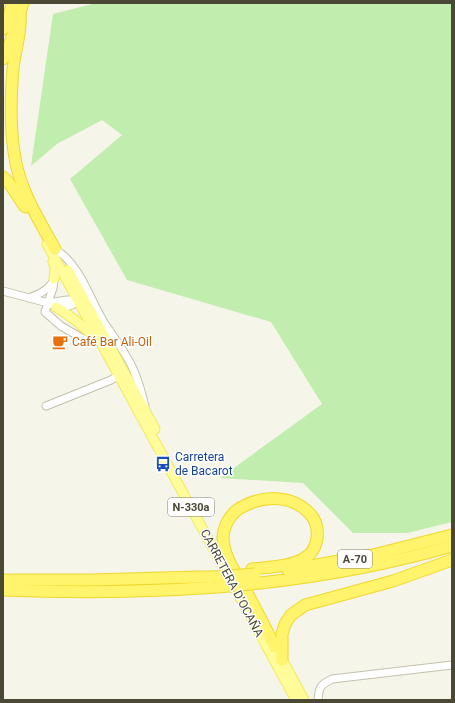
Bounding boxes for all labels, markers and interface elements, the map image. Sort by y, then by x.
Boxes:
cafe icon: Café Bar Ali-Oil [51,333,69,351]
place label: Café Bar Ali-Oil [72,335,152,349]
place label: Carretera de Bacarot [175,450,233,478]
bus stop icon: Carretera de Bacarot [154,455,172,473]
road number: N-330a [168,498,214,516]
street label: CARRETERA D'OCAÑA [198,526,268,639]
road number: A-70 [338,550,372,568]

